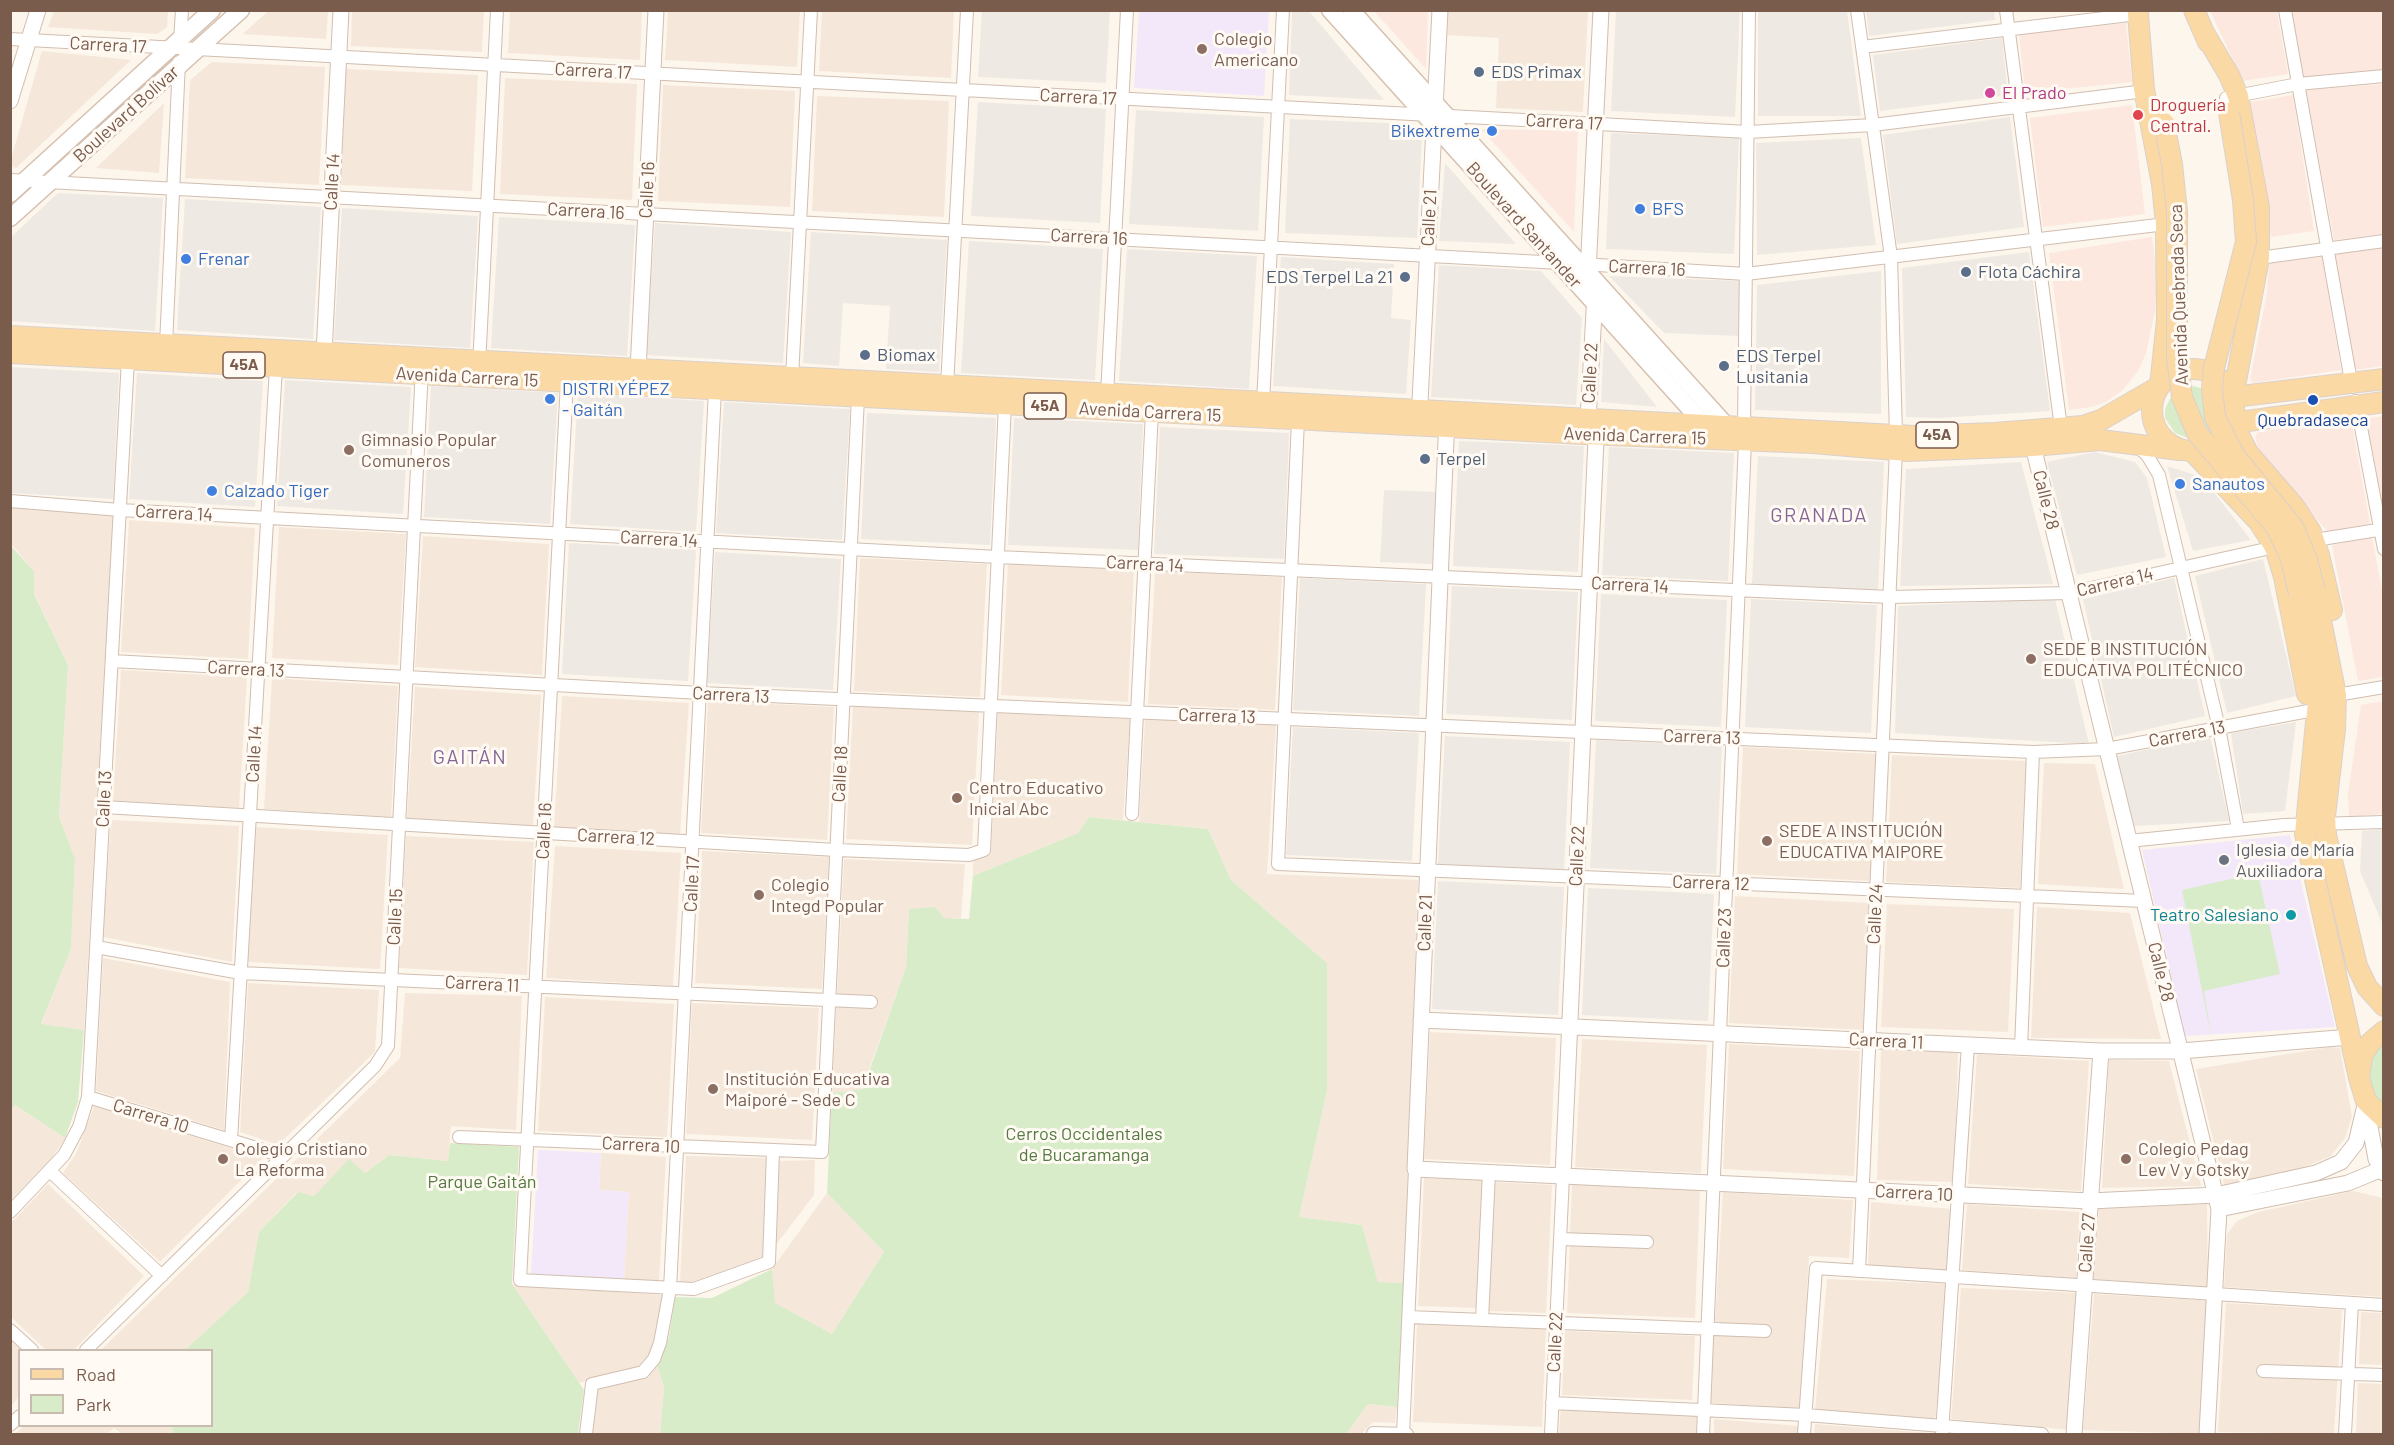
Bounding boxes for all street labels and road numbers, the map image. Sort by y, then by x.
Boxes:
street label: Carrera 17 [69,32,147,58]
street label: Carrera 17 [554,58,632,84]
street label: Boulevard Bolívar [69,61,183,167]
street label: Carrera 17 [1039,84,1117,110]
street label: Carrera 17 [1525,109,1603,135]
street label: Calle 14 [320,153,344,211]
street label: Boulevard Santander [1462,157,1586,293]
street label: Calle 16 [635,161,659,219]
street label: Calle 21 [1417,189,1441,247]
street label: Carrera 16 [547,198,625,224]
street label: Avenida Quebrada Seca [2165,204,2193,386]
street label: Carrera 16 [1050,224,1128,250]
street label: Carrera 16 [1608,255,1686,281]
street label: Calle 22 [1578,342,1602,404]
road number: 45A [223,352,265,378]
street label: Avenida Carrera 15 [395,362,539,392]
road number: 45A [1024,393,1066,419]
street label: Avenida Carrera 15 [1078,397,1222,427]
road number: 45A [1916,422,1958,448]
street label: Avenida Carrera 15 [1563,423,1707,449]
street label: Calle 28 [2028,468,2064,532]
street label: Carrera 14 [134,500,214,526]
street label: Carrera 14 [619,526,699,552]
street label: Carrera 14 [1105,551,1185,577]
street label: Carrera 14 [2075,563,2155,601]
street label: Carrera 14 [1590,572,1670,598]
street label: Carrera 13 [207,656,285,682]
street label: Carrera 13 [692,682,770,708]
street label: Carrera 13 [1178,704,1256,728]
street label: Carrera 13 [2147,716,2227,752]
street label: Calle 14 [242,725,266,783]
street label: Carrera 13 [1663,725,1741,749]
street label: Calle 18 [828,745,852,803]
street label: Calle 13 [92,770,116,828]
street label: Calle 16 [532,802,556,860]
street label: Carrera 12 [577,824,655,850]
street label: Calle 22 [1565,825,1589,887]
street label: Calle 17 [680,855,704,913]
street label: Carrera 12 [1672,871,1750,895]
street label: Calle 24 [1863,883,1887,945]
street label: Calle 15 [383,888,407,946]
street label: Calle 21 [1413,894,1437,952]
street label: Calle 23 [1712,908,1736,968]
street label: Calle 28 [2143,940,2179,1004]
street label: Carrera 11 [444,971,520,997]
street label: Carrera 11 [1848,1028,1924,1054]
street label: Carrera 10 [110,1094,192,1138]
street label: Carrera 10 [601,1132,681,1158]
street label: Carrera 10 [1874,1180,1954,1206]
street label: Calle 27 [2074,1213,2100,1273]
street label: Calle 22 [1543,1311,1567,1373]

